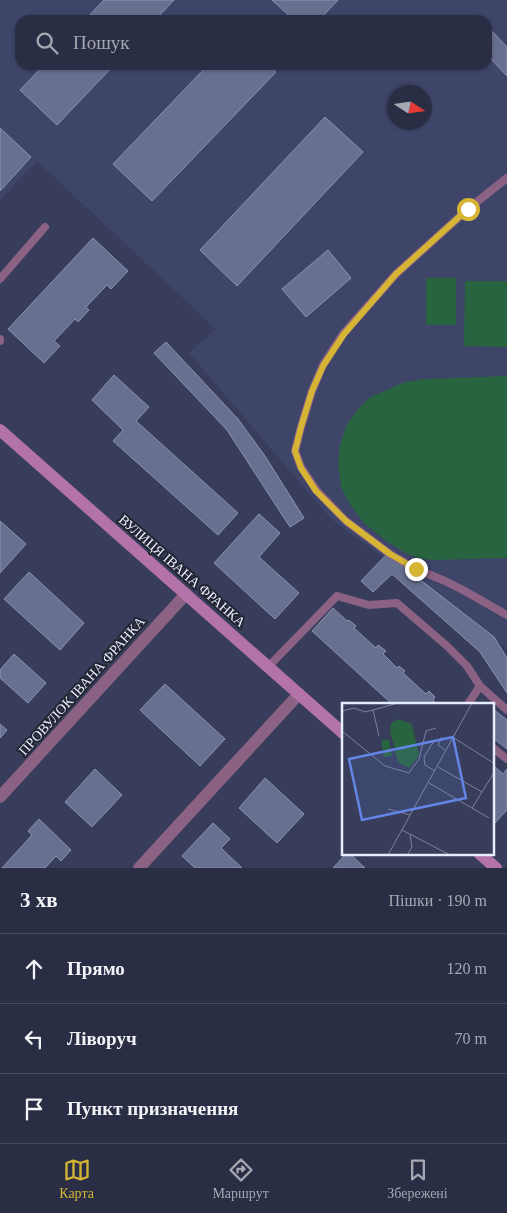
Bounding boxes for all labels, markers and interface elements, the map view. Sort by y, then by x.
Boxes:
search box [15,15,492,70]
icon: search [33,29,61,57]
text: Пошук [73,32,130,53]
north arrow [387,85,432,130]
route start [457,198,480,221]
street label: ВУЛИЦЯ ІВАНА ФРАНКА [116,512,249,631]
route end [405,558,428,581]
street label: ПРОВУЛОК ІВАНА ФРАНКА [16,613,149,758]
inset map [342,703,494,856]
text: 3 хв [20,888,58,912]
text: Пішки · 190 m [389,892,487,909]
icon: ahead [20,955,48,983]
text: Прямо [67,958,125,979]
text: 120 m [447,960,487,977]
icon: left [20,1025,48,1053]
text: Ліворуч [67,1028,137,1049]
text: 70 m [455,1030,487,1047]
icon: arrive [20,1095,48,1123]
text: Пункт призначення [67,1098,238,1119]
tab: Карта [59,1156,94,1202]
tab: Маршрут [212,1156,269,1202]
tab: Збережені [387,1156,448,1202]

